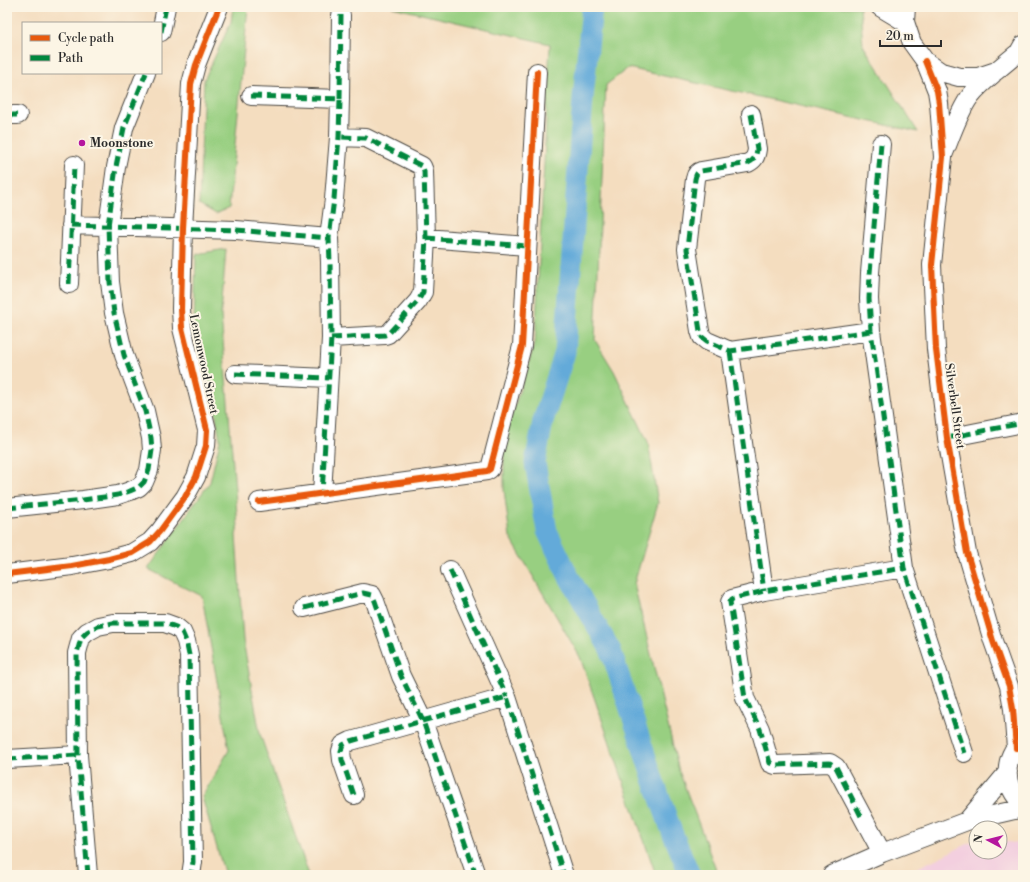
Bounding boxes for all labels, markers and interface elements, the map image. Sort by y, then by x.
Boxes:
legend [22,22,162,74]
scale bar [880,22,941,48]
text: 20 m [886,29,914,44]
text: Cycle path [58,31,114,46]
text: Path [58,51,83,66]
place label: Moonstone [90,136,154,151]
marker: Moonstone [77,138,87,148]
street label: Lemonwood Street [186,313,222,416]
street label: Silverbell Street [941,362,968,451]
north arrow [968,820,1008,860]
text: N [972,833,987,844]

